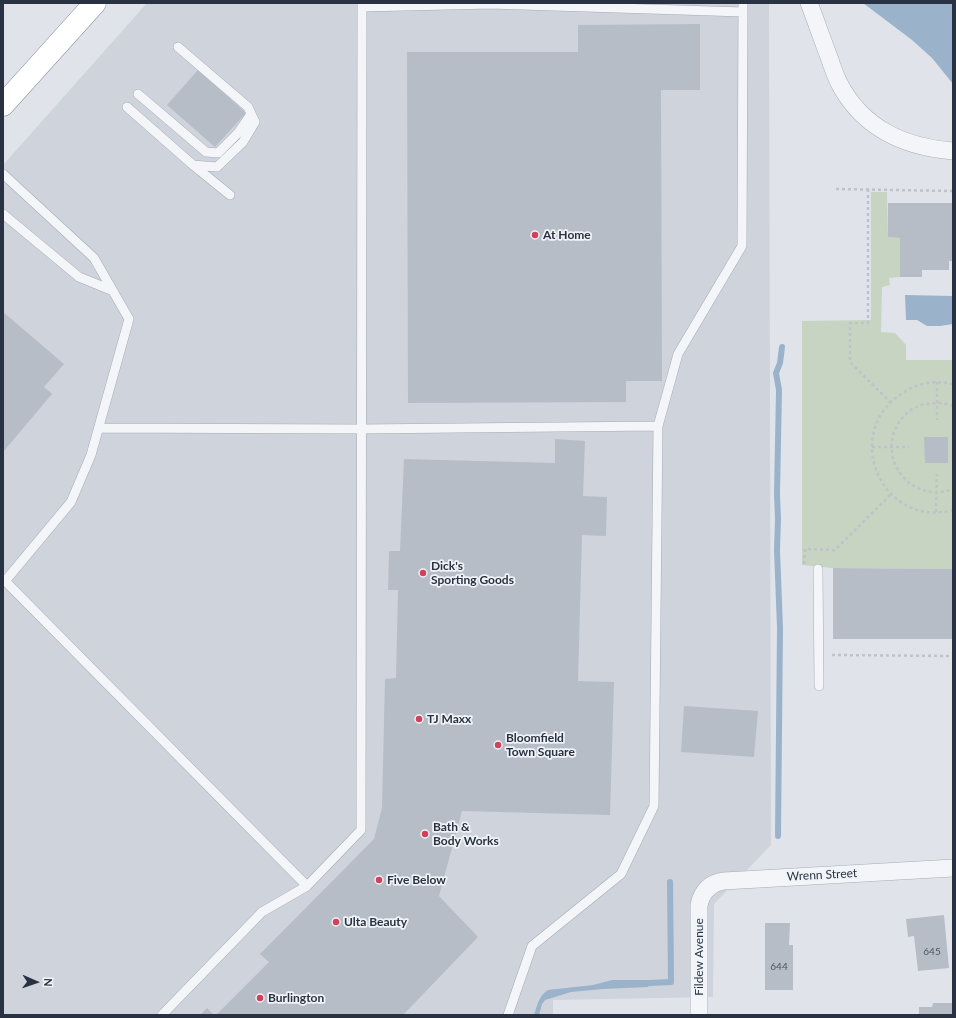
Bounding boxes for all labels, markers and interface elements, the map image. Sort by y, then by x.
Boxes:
place label: At Home [543,228,591,242]
marker: At Home [530,230,540,240]
place label: Dick's Sporting Goods [431,559,514,587]
marker: Dick's Sporting Goods [418,568,428,578]
place label: TJ Maxx [427,712,471,726]
marker: TJ Maxx [414,714,424,724]
place label: Bloomfield Town Square [506,731,575,759]
marker: Bloomfield Town Square [493,740,503,750]
place label: Bath & Body Works [433,820,499,848]
marker: Bath & Body Works [420,829,430,839]
street label: Wrenn Street [786,866,858,884]
place label: Five Below [387,873,446,887]
marker: Five Below [374,875,384,885]
place label: Ulta Beauty [344,915,407,929]
marker: Ulta Beauty [331,917,341,927]
street label: Fildew Avenue [692,918,706,996]
house number: 645 [923,946,941,958]
house number: 644 [770,961,788,973]
north arrow [16,962,56,1002]
text: N [42,978,55,987]
place label: Burlington [268,991,324,1005]
marker: Burlington [255,993,265,1003]

